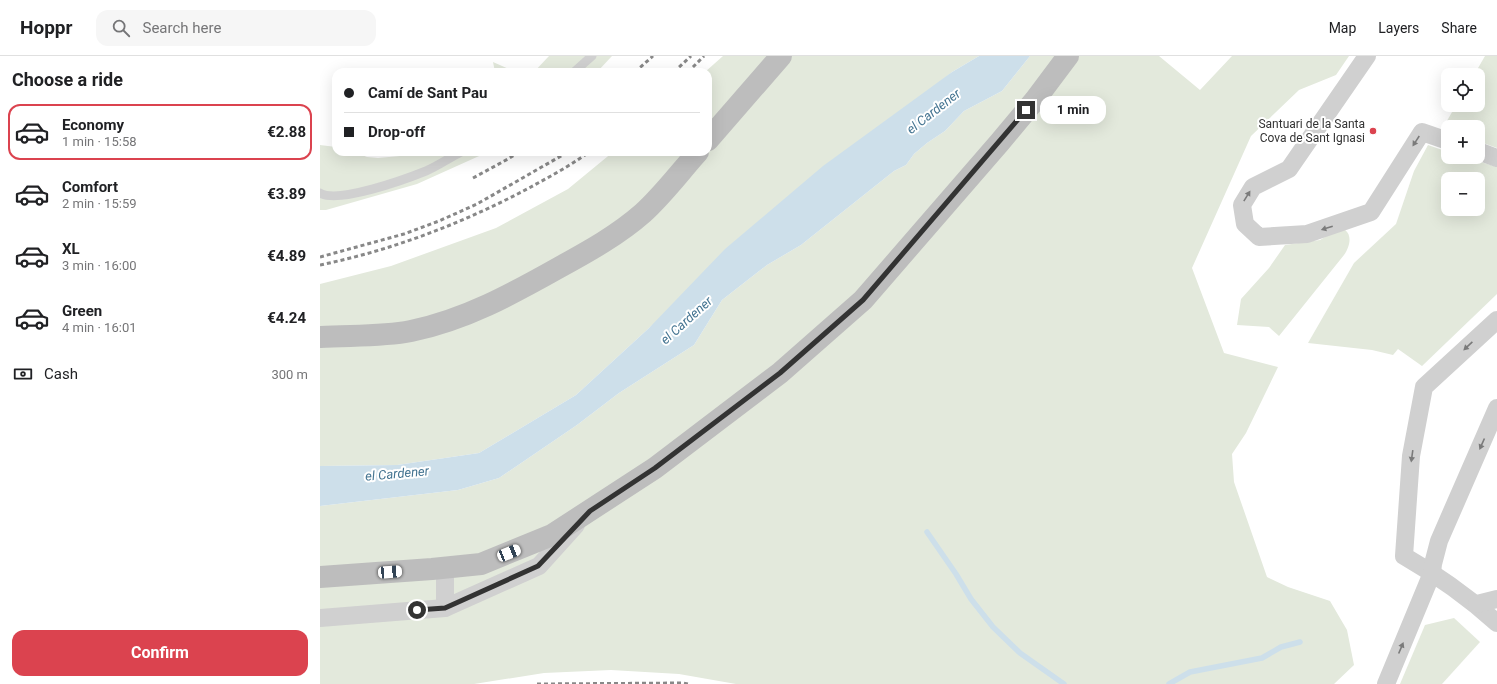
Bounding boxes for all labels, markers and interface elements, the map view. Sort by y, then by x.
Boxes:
search box [96,10,376,46]
text: Hoppr [20,16,72,39]
icon: search [110,17,132,39]
text: Search here [142,19,221,37]
text: Map [1329,20,1356,36]
text: Layers [1378,20,1419,36]
text: Share [1441,20,1477,36]
map controls [1441,68,1485,216]
button: locate [1441,68,1485,112]
text: Choose a ride [12,69,123,90]
text: Camí de Sant Pau [368,84,487,102]
water label: el Cardener [904,85,964,137]
callout: 1 min [1040,96,1106,124]
route end [1017,101,1035,119]
text: 1 min [1057,102,1089,117]
icon: car [14,114,50,150]
text: Economy [62,116,124,134]
place label: Santuari de la Santa Cova de Sant Ignasi [1258,117,1365,145]
button: + [1441,120,1485,164]
text: €2.88 [267,123,306,141]
text: Drop-off [368,123,425,141]
marker: Santuari de la Santa Cova de Sant Ignasi [1368,126,1378,136]
text: 1 min · 15:58 [62,134,137,149]
one-way arrow [1412,136,1420,146]
button: − [1441,172,1485,216]
icon: car [14,176,50,212]
text: Comfort [62,178,118,196]
text: €3.89 [267,185,306,203]
one-way arrow [1243,191,1251,201]
text: 2 min · 15:59 [62,196,137,211]
one-way arrow [1321,225,1333,231]
icon: car [14,238,50,274]
text: XL [62,240,80,258]
text: €4.89 [267,247,306,265]
text: 3 min · 16:00 [62,258,137,273]
water label: el Cardener [658,293,716,347]
icon: car [14,300,50,336]
text: Green [62,302,102,320]
text: €4.24 [267,309,306,327]
text: 4 min · 16:01 [62,320,137,335]
one-way arrow [1463,341,1473,351]
icon: cash [12,363,34,385]
text: Cash [44,365,78,383]
text: 300 m [271,367,308,382]
one-way arrow [1479,438,1485,449]
one-way arrow [1409,450,1415,462]
water label: el Cardener [365,463,430,484]
car [496,543,522,563]
car [378,565,402,579]
route start [408,601,426,619]
button: Confirm [12,630,308,676]
one-way arrow [1398,642,1404,654]

